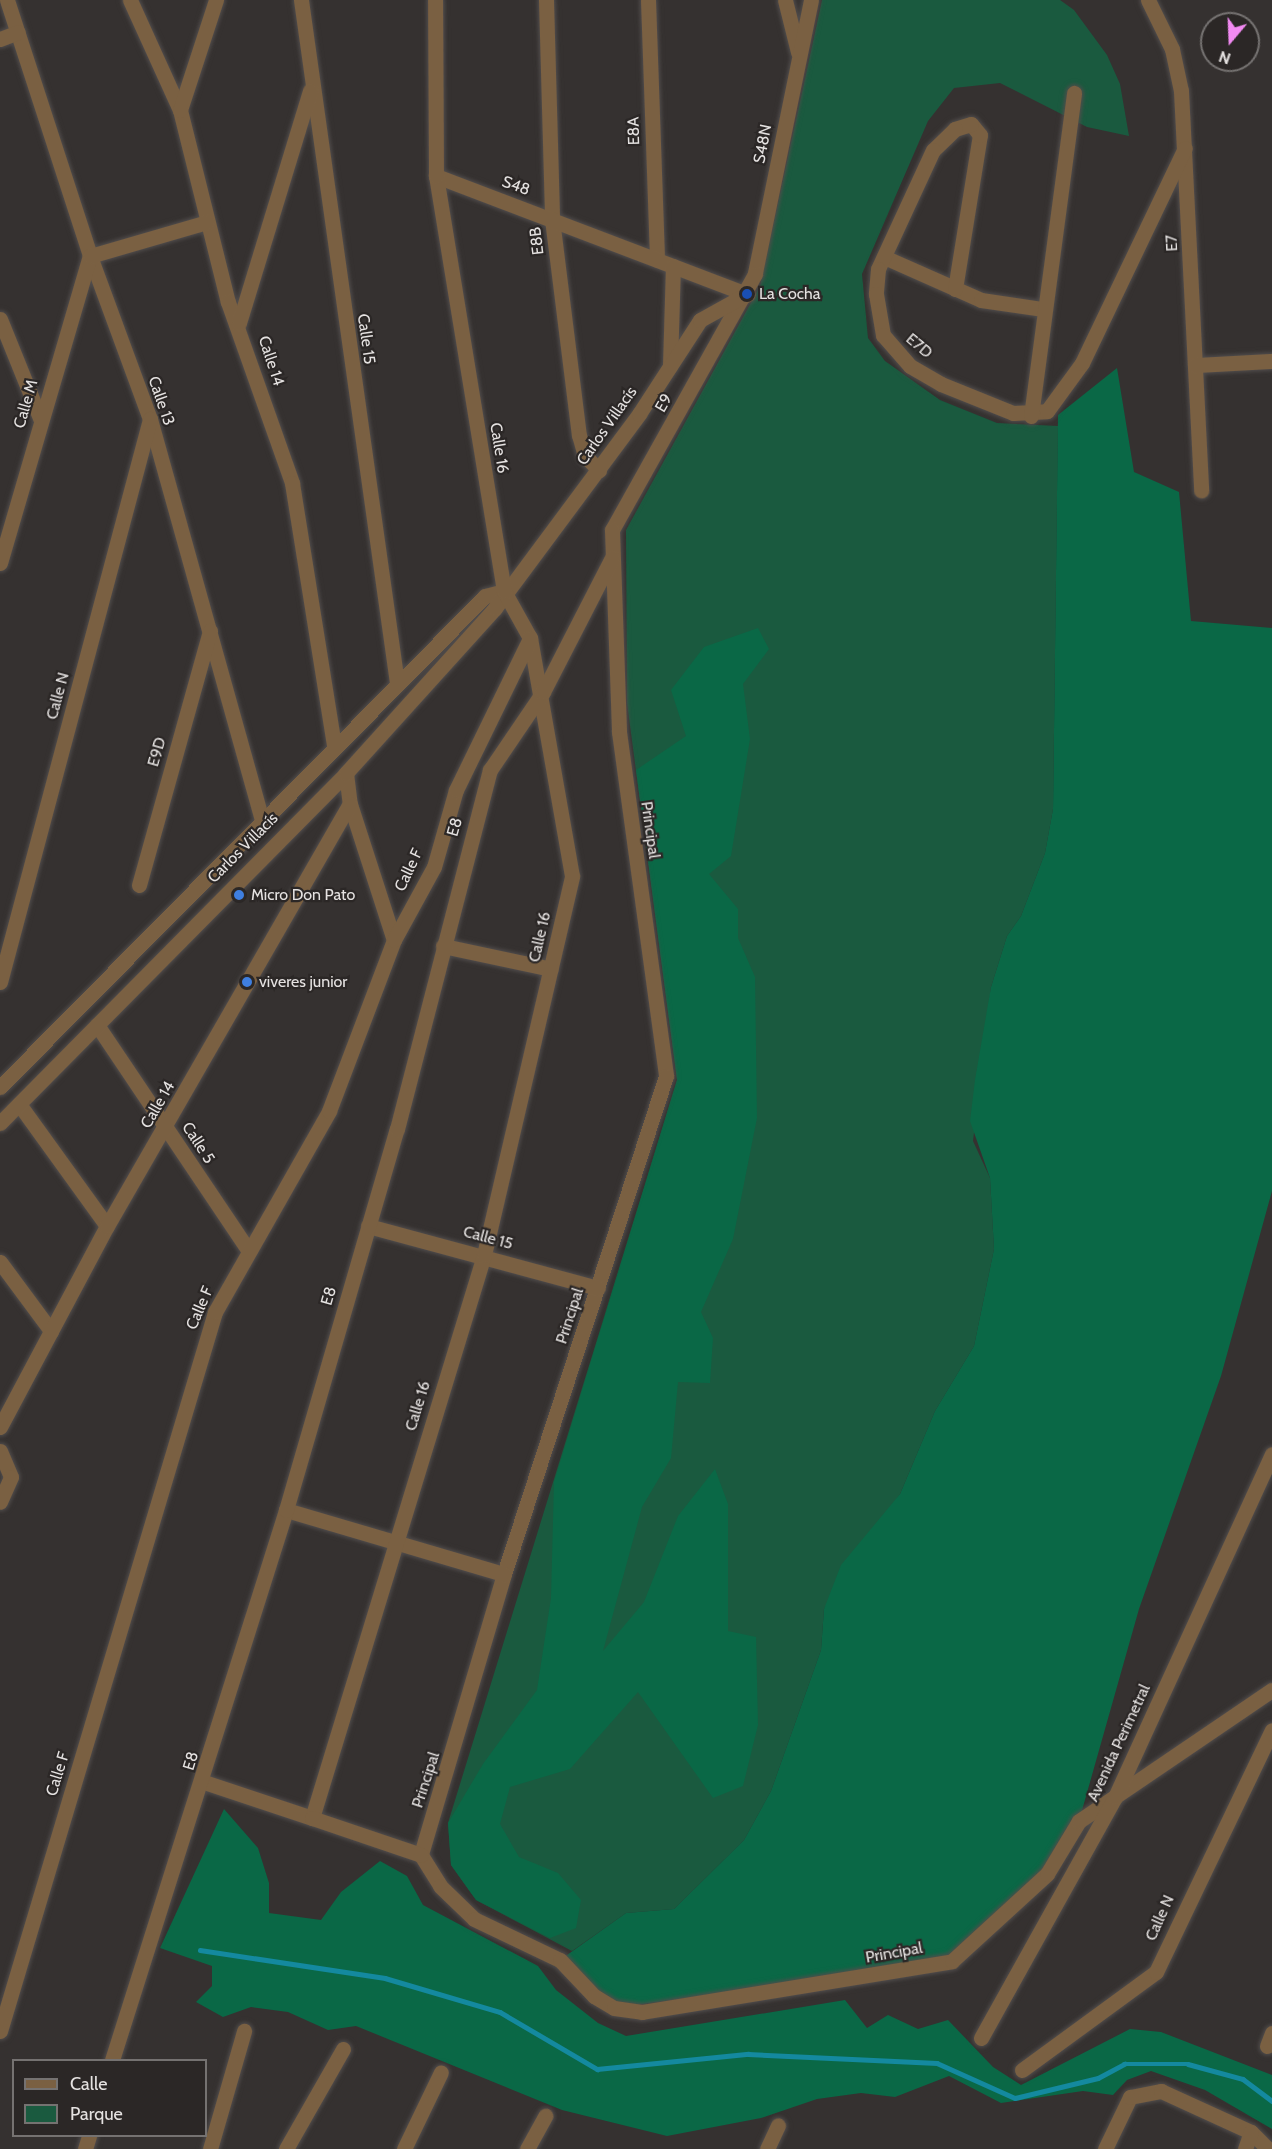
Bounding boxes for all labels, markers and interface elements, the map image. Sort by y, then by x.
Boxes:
north arrow [1200,12,1260,72]
text: N [1216,47,1233,68]
street label: E8A [624,116,644,146]
street label: S48N [750,123,776,165]
street label: S48 [499,172,533,200]
street label: E8B [526,226,548,256]
street label: E7 [1162,234,1182,252]
place label: La Cocha [759,284,820,304]
marker: La Cocha [740,287,754,301]
street label: Calle 15 [353,313,379,365]
street label: E7D [902,329,936,363]
street label: Calle 14 [254,334,288,388]
street label: Calle 13 [144,374,178,428]
street label: Calle M [10,377,42,431]
street label: Carlos Villacís [573,383,641,469]
street label: E9 [651,390,677,416]
street label: Calle 16 [486,421,512,475]
street label: Calle N [43,670,73,722]
street label: E9D [144,735,170,769]
street label: Principal [636,800,664,860]
street label: Carlos Villacís [204,809,282,887]
street label: E8 [443,815,467,839]
street label: Calle F [391,845,427,895]
place label: Micro Don Pato [251,885,355,905]
marker: Micro Don Pato [232,888,246,902]
street label: Calle 16 [525,910,555,964]
place label: viveres junior [259,972,347,992]
marker: viveres junior [240,975,254,989]
street label: Calle 14 [137,1078,179,1132]
street label: Calle 5 [178,1119,218,1167]
street label: Calle 15 [461,1222,515,1254]
street label: Calle F [182,1283,218,1333]
street label: E8 [317,1284,341,1308]
street label: Principal [552,1286,588,1346]
street label: Calle 16 [401,1379,435,1433]
street label: Avenida Perimetral [1083,1681,1155,1805]
street label: E8 [179,1749,203,1773]
street label: Calle F [42,1750,74,1798]
street label: Principal [408,1750,444,1810]
street label: Calle N [1141,1892,1179,1944]
street label: Principal [864,1939,924,1967]
legend [12,2059,207,2137]
text: Calle [70,2073,107,2095]
text: Parque [70,2103,123,2125]

